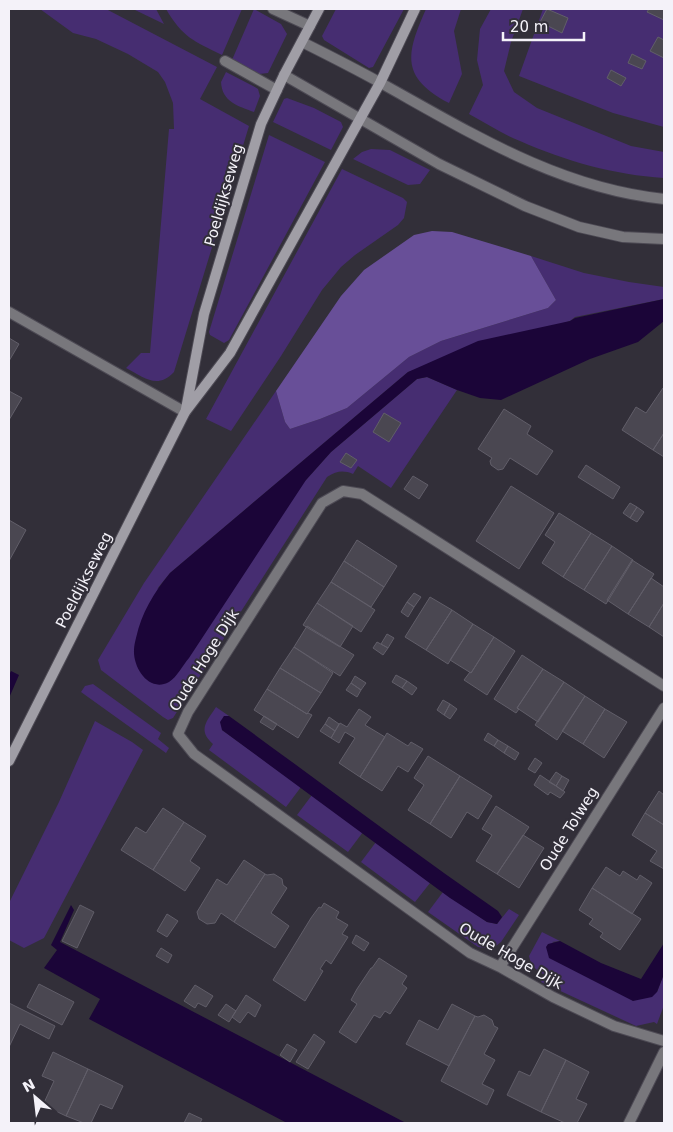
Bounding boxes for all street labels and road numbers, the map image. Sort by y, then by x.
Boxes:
street label: Poeldijkseweg [201,142,247,248]
street label: Poeldijkseweg [52,529,116,631]
street label: Oude Hoge Dijk [165,605,243,715]
street label: Oude Tolweg [536,784,602,874]
street label: Oude Hoge Dijk [456,919,567,993]

